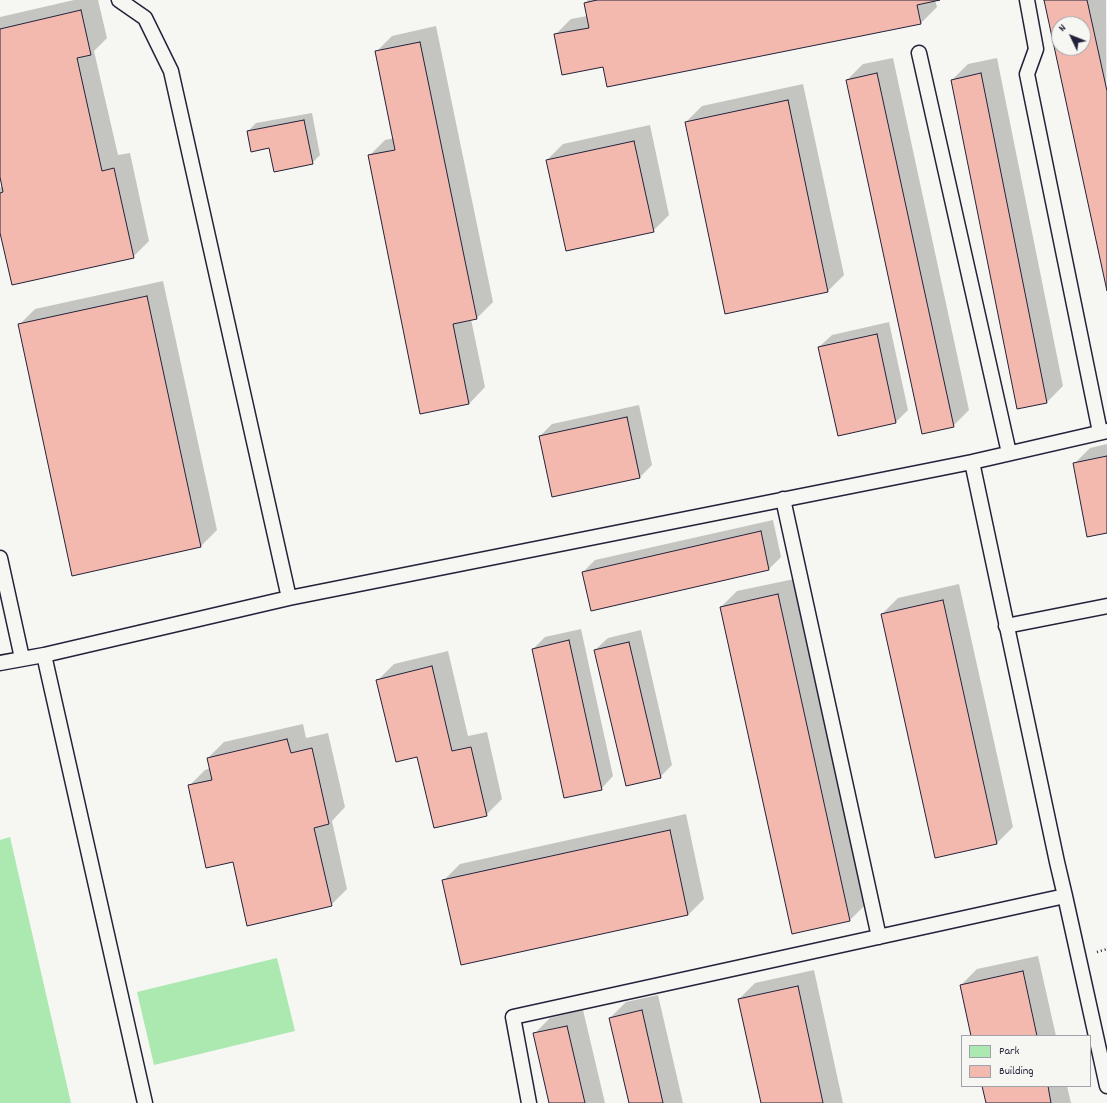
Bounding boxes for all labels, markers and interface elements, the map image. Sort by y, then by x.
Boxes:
north arrow [1051,16,1091,56]
text: N [1055,21,1071,36]
legend [961,1035,1091,1087]
text: Park [999,1043,1019,1060]
text: Building [999,1063,1034,1080]

